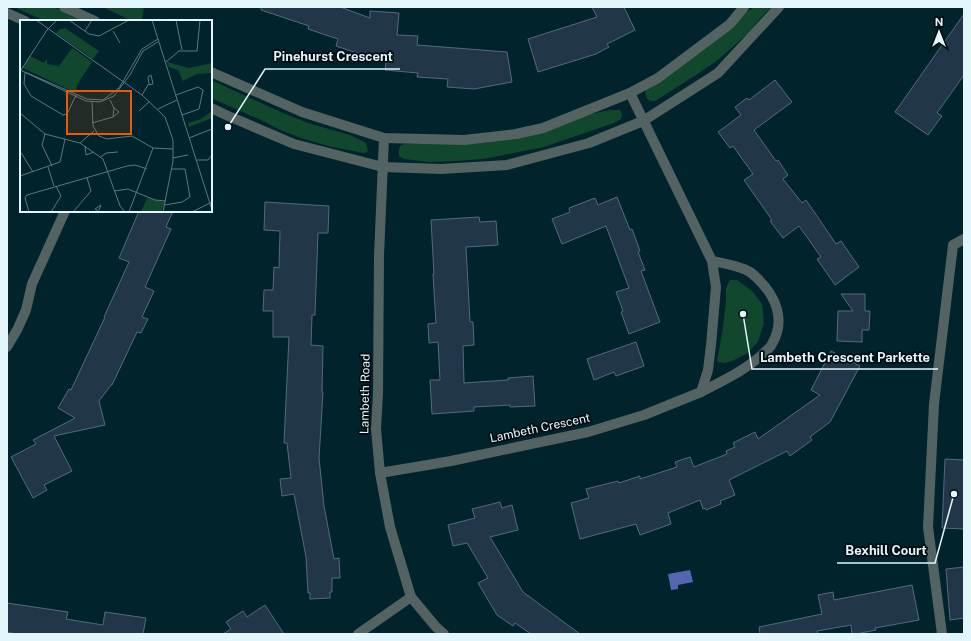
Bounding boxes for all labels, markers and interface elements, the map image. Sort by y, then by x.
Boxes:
north arrow [919,12,959,52]
text: N [935,16,943,28]
inset map [20,20,212,212]
callout: Pinehurst Crescent [265,44,400,69]
text: Pinehurst Crescent [273,49,393,64]
callout: Lambeth Crescent Parkette [752,344,938,369]
text: Lambeth Crescent Parkette [760,350,930,365]
street label: Lambeth Road [357,354,373,434]
street label: Lambeth Crescent [489,410,592,445]
callout: Bexhill Court [837,538,935,563]
text: Bexhill Court [845,543,927,558]

